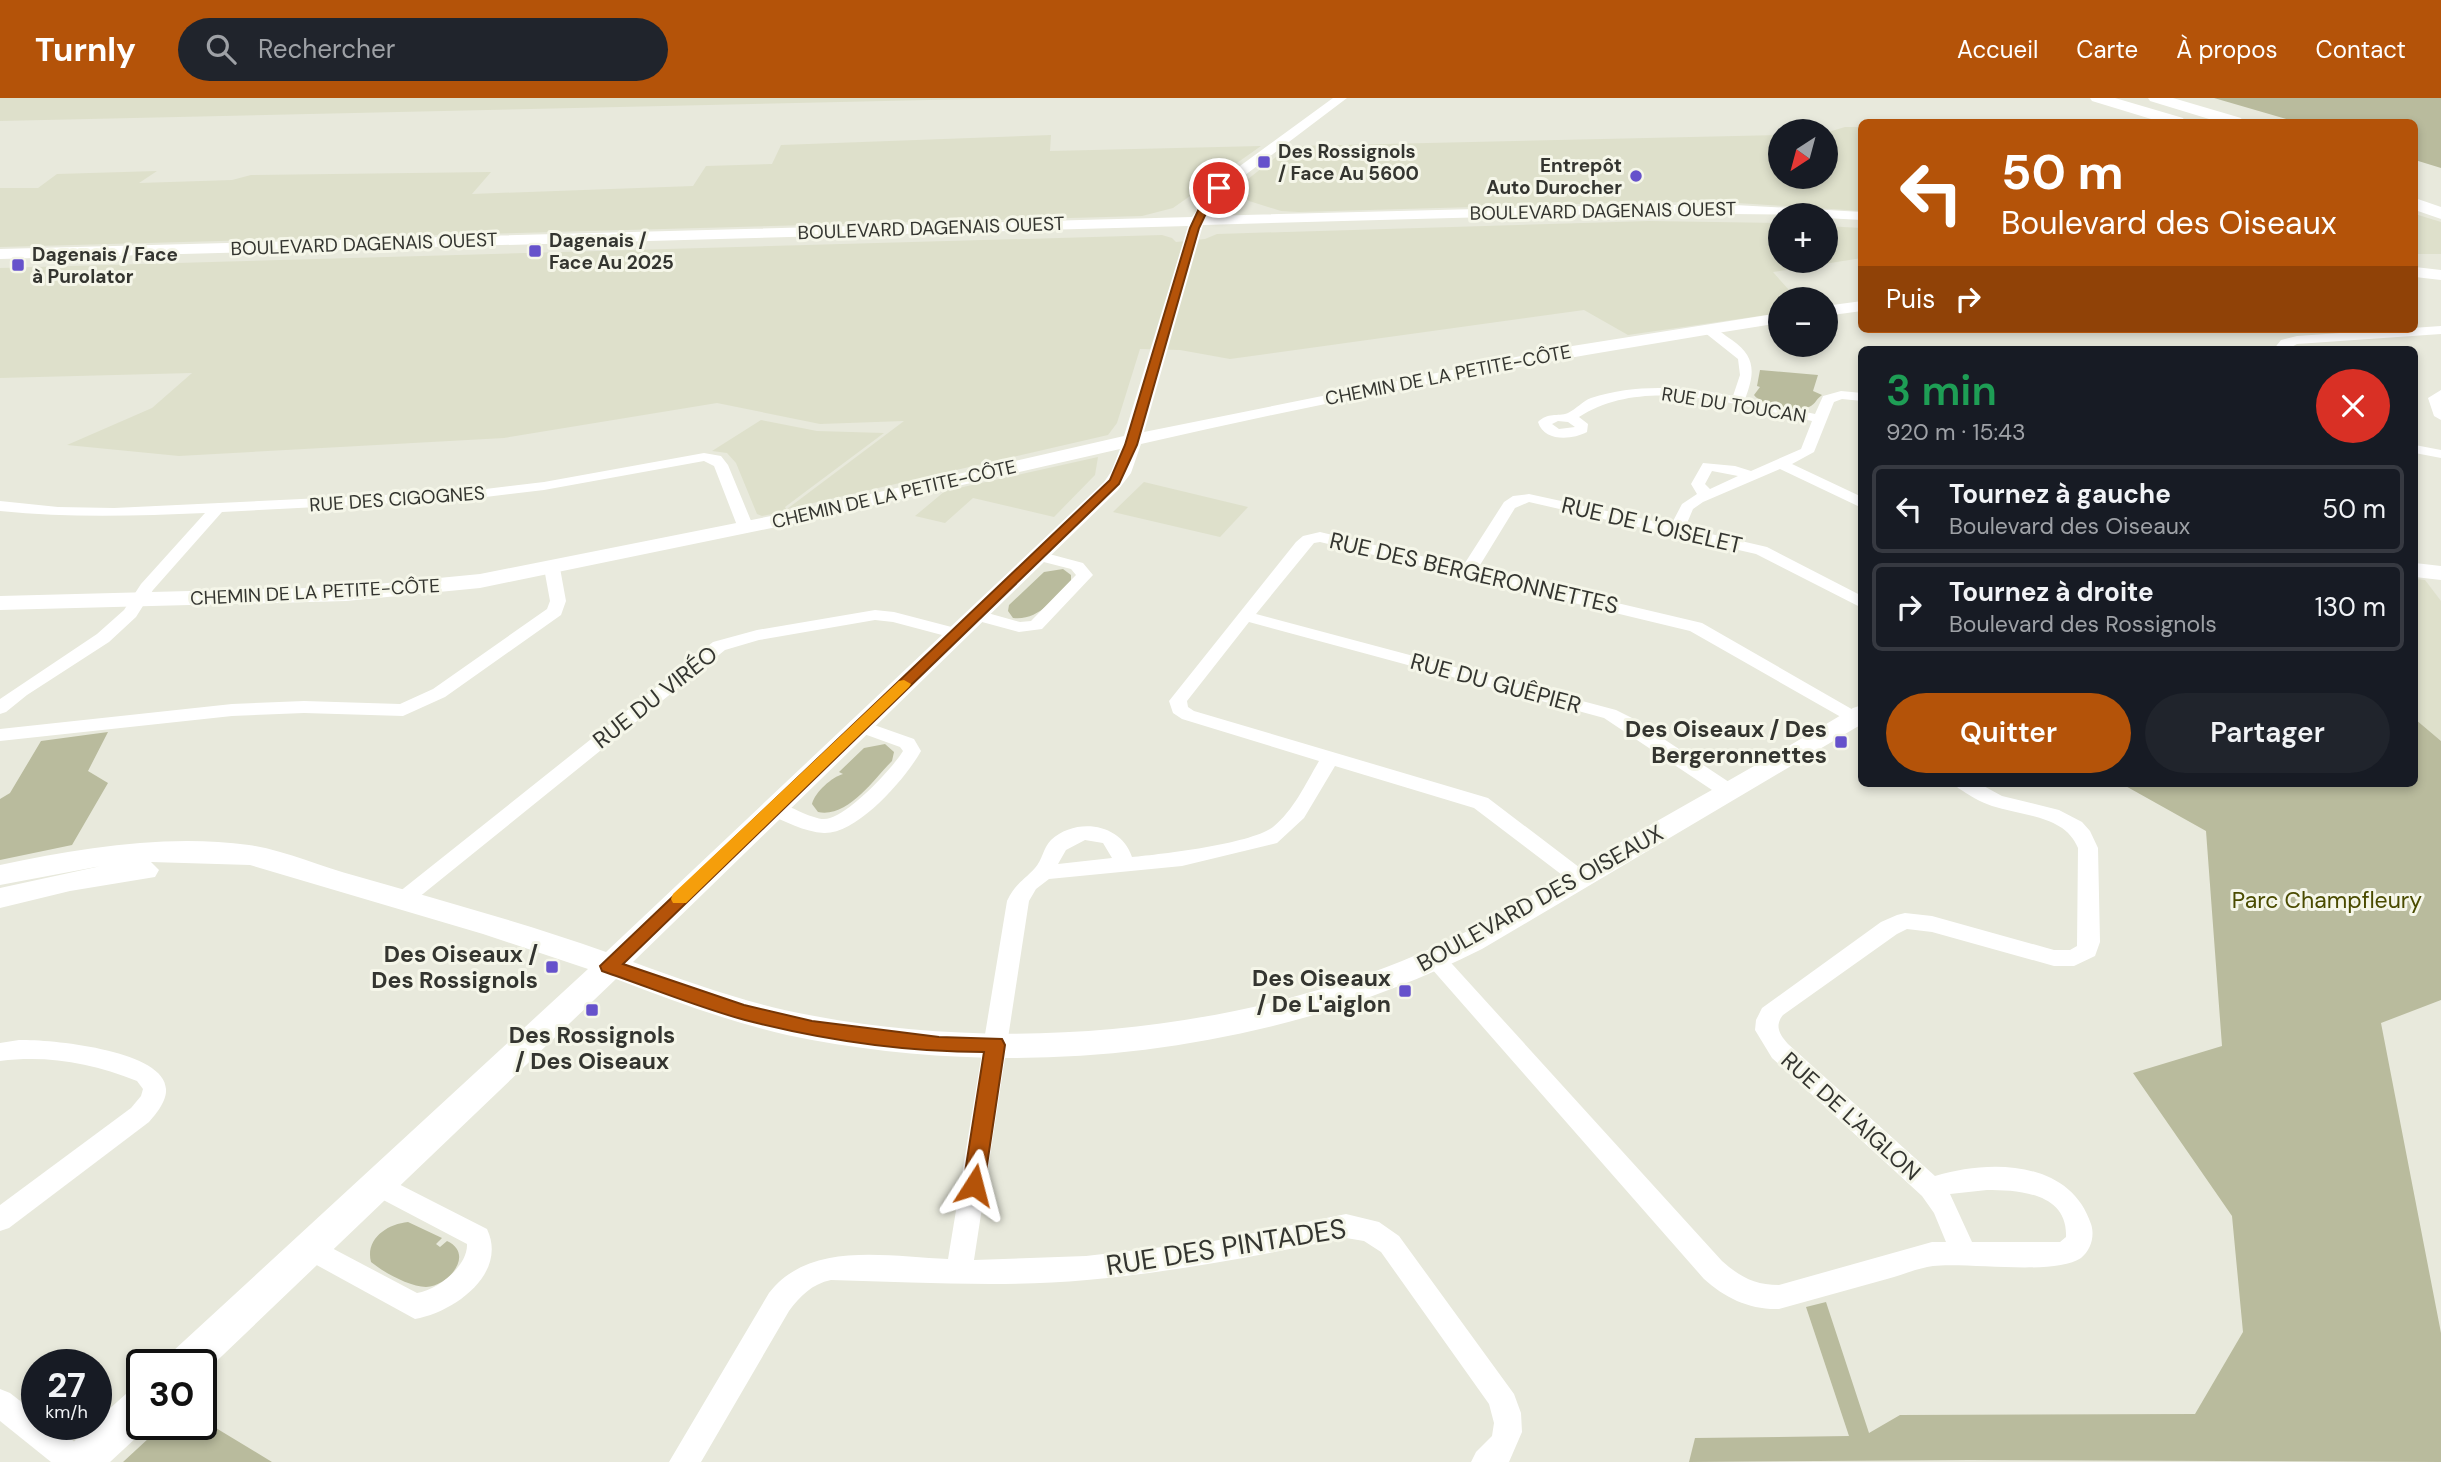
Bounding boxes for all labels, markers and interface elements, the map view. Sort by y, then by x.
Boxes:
search box [178,18,668,81]
text: Turnly [35,28,136,71]
icon: search [202,30,240,68]
text: Rechercher [258,32,395,66]
text: Accueil [1957,34,2038,65]
text: Carte [2076,34,2138,65]
text: À propos [2176,34,2278,65]
text: Contact [2316,34,2406,65]
north arrow [1768,119,1838,189]
map controls [1768,119,1838,357]
place label: Des Rossignols / Face Au 5600 [1278,139,1419,186]
text: 50 m [2001,140,2124,204]
icon: left [1886,147,1977,238]
place label: Entrepôt Auto Durocher [1486,153,1622,200]
marker: Des Rossignols / Face Au 5600 [1256,154,1272,170]
pin [1189,158,1249,218]
marker: Entrepôt Auto Durocher [1628,168,1644,184]
icon: arrive [1200,169,1238,207]
street label: BOULEVARD DAGENAIS OUEST [1469,196,1737,226]
text: Boulevard des Oiseaux [2001,202,2337,244]
button: + [1768,203,1838,273]
street label: BOULEVARD DAGENAIS OUEST [797,211,1065,245]
street label: BOULEVARD DAGENAIS OUEST [230,227,498,261]
place label: Dagenais / Face Au 2025 [549,228,674,275]
place label: Dagenais / Face à Purolator [32,242,178,289]
marker: Dagenais / Face Au 2025 [527,243,543,259]
marker: Dagenais / Face à Purolator [10,257,26,273]
icon: right [1949,280,1987,318]
text: Puis [1886,282,1935,316]
button: − [1768,287,1838,357]
street label: CHEMIN DE LA PETITE-CÔTE [1323,339,1573,411]
text: 3 min [1886,363,1997,418]
button: close [2316,369,2390,443]
street label: RUE DU TOUCAN [1660,381,1808,429]
text: 920 m · 15:43 [1886,417,2026,447]
street label: CHEMIN DE LA PETITE-CÔTE [769,454,1019,534]
text: Tournez à gauche [1949,477,2171,511]
street label: RUE DES CIGOGNES [308,480,486,518]
street label: RUE DE L'OISELET [1559,490,1745,560]
icon: left [1890,490,1928,528]
text: 50 m [2322,492,2386,526]
text: Boulevard des Oiseaux [1949,511,2190,541]
street label: RUE DES BERGERONNETTES [1327,525,1621,621]
street label: CHEMIN DE LA PETITE-CÔTE [190,573,440,611]
text: Tournez à droite [1949,575,2154,609]
icon: right [1890,588,1928,626]
text: 130 m [2315,590,2386,624]
text: Boulevard des Rossignols [1949,609,2217,639]
street label: RUE DU VIRÉO [587,639,723,755]
street label: RUE DU GUÊPIER [1407,646,1585,720]
button: Quitter [1886,693,2131,773]
button: Partager [2145,693,2390,773]
place label: Des Oiseaux / Des Bergeronnettes [1625,714,1827,770]
marker: Des Oiseaux / Des Bergeronnettes [1833,734,1849,750]
street label: BOULEVARD DES OISEAUX [1412,818,1668,978]
park label: Parc Champfleury [2232,885,2422,915]
place label: Des Oiseaux / Des Rossignols [371,939,538,995]
marker: Des Oiseaux / Des Rossignols [544,959,560,975]
place label: Des Oiseaux / De L'aiglon [1252,963,1391,1019]
marker: Des Oiseaux / De L'aiglon [1397,983,1413,999]
marker: Des Rossignols / Des Oiseaux [584,1002,600,1018]
place label: Des Rossignols / Des Oiseaux [509,1020,675,1076]
street label: RUE DE L'AIGLON [1775,1045,1927,1187]
position arrow [937,1148,1011,1222]
street label: RUE DES PINTADES [1103,1210,1349,1284]
speed limit sign: 30 [126,1349,217,1440]
text: 27 [47,1362,86,1408]
text: km/h [45,1400,88,1424]

